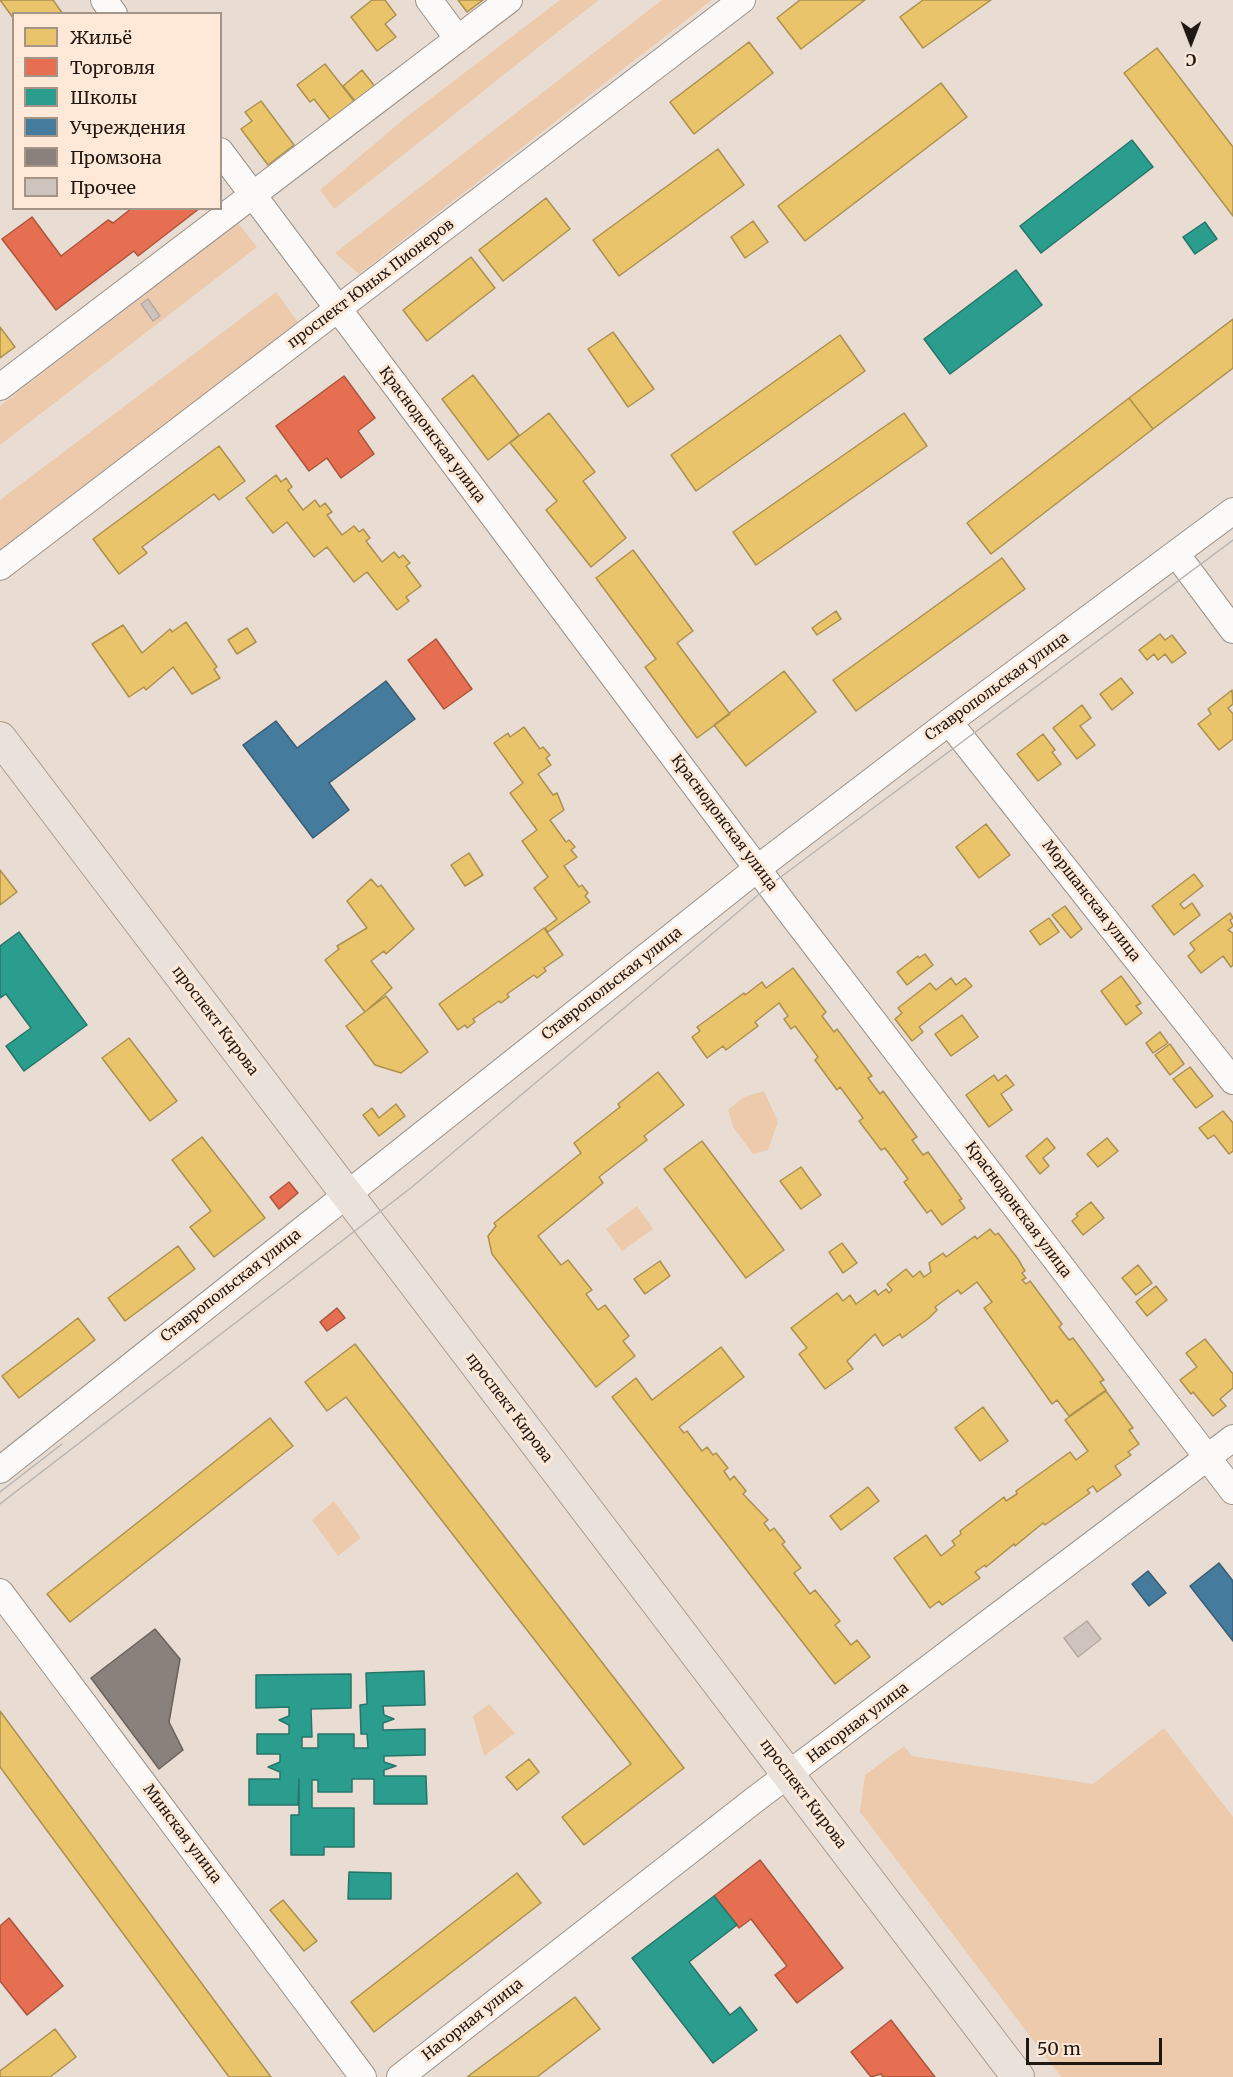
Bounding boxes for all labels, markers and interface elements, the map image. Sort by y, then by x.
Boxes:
legend [12,12,222,210]
north arrow [1161,12,1221,72]
text: Жильё [70,26,132,49]
text: С [1186,50,1196,70]
text: Торговля [70,56,155,79]
text: Школы [70,86,137,109]
text: Учреждения [70,116,186,139]
text: Промзона [70,146,162,169]
text: Прочее [70,176,136,199]
street label: проспект Юных Пионеров [284,216,458,352]
street label: Краснодонская улица [375,364,489,506]
street label: Ставропольская улица [922,629,1072,745]
street label: Краснодонская улица [667,752,781,894]
street label: Моршанская улица [1038,837,1144,965]
street label: Ставропольская улица [538,924,686,1044]
street label: проспект Кирова [168,963,262,1079]
street label: Краснодонская улица [961,1139,1075,1281]
street label: Ставропольская улица [157,1226,305,1346]
street label: проспект Кирова [462,1350,556,1466]
street label: Нагорная улица [804,1679,912,1767]
street label: проспект Кирова [756,1736,850,1852]
street label: Минская улица [139,1781,225,1887]
street label: Нагорная улица [419,1975,527,2065]
scale bar [1029,2026,1166,2064]
text: 50 m [1037,2037,1081,2060]

